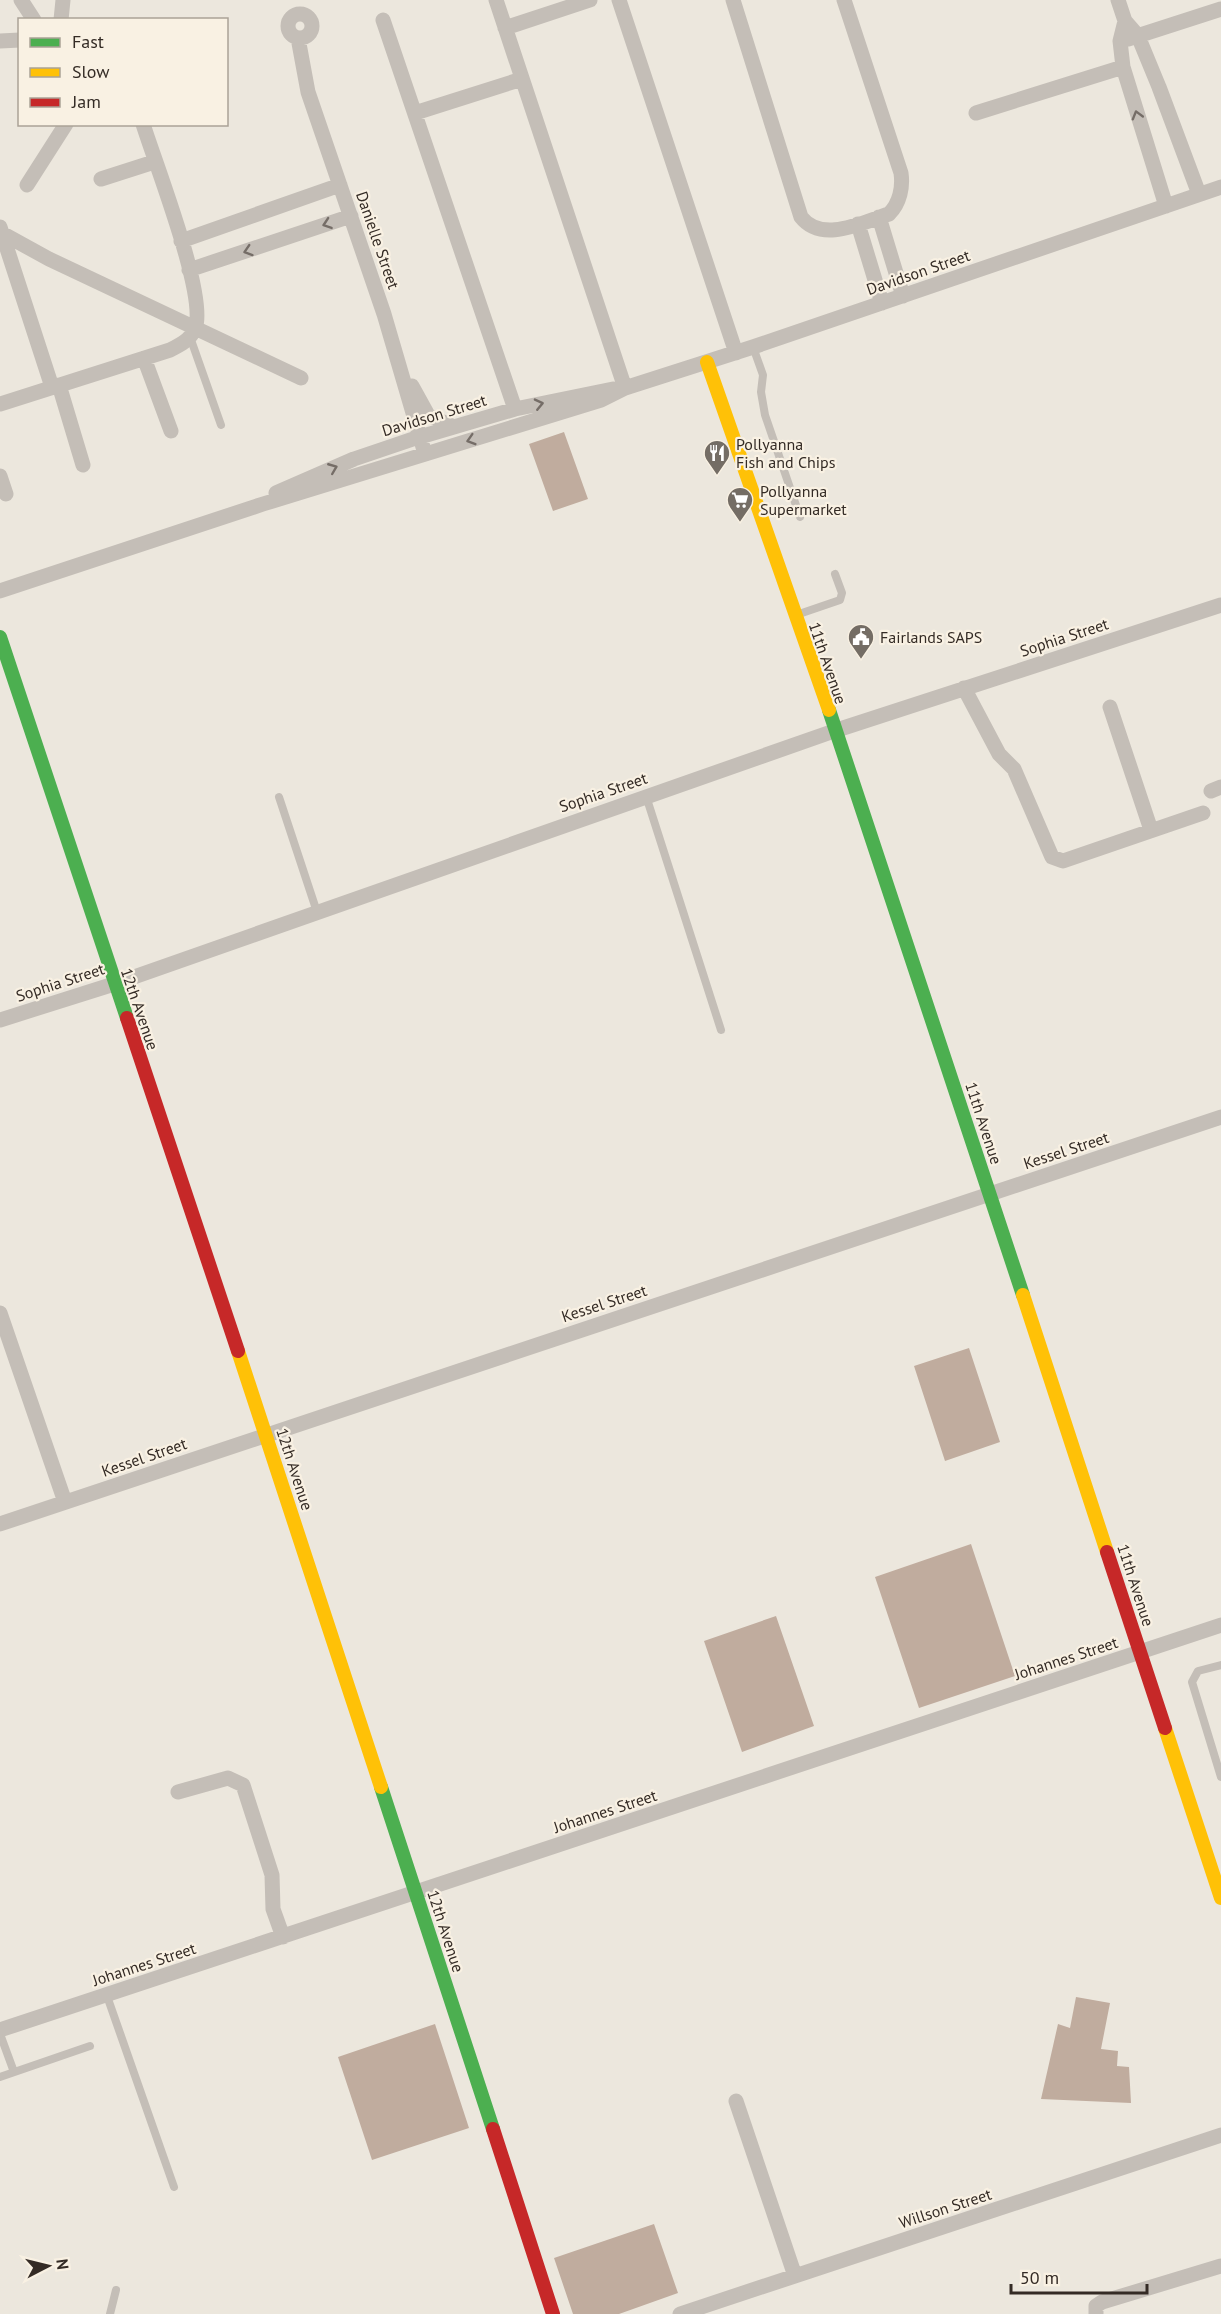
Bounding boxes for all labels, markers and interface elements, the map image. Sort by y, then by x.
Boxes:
legend [18,18,228,126]
text: Fast [72,30,104,53]
text: Slow [72,60,110,83]
text: Jam [71,90,101,113]
one-way arrow [1132,110,1144,121]
street label: Danielle Street [352,188,404,292]
one-way arrow [322,217,333,230]
one-way arrow [243,244,254,256]
street label: Davidson Street [864,245,973,299]
street label: Davidson Street [379,389,489,440]
one-way arrow [534,398,544,411]
one-way arrow [466,433,477,445]
place label: Pollyanna Fish and Chips [736,434,836,472]
restaurant icon: Pollyanna Fish and Chips [702,438,732,476]
one-way arrow [326,463,337,475]
place label: Pollyanna Supermarket [760,481,847,519]
supermarket icon: Pollyanna Supermarket [725,485,755,523]
street label: Sophia Street [1017,613,1111,661]
street label: 11th Avenue [805,619,851,707]
public building icon: Fairlands SAPS [846,622,876,660]
place label: Fairlands SAPS [880,627,982,647]
street label: Sophia Street [556,767,650,816]
street label: Sophia Street [13,958,107,1006]
street label: 12th Avenue [117,965,163,1053]
street label: 11th Avenue [961,1079,1007,1167]
street label: Kessel Street [1021,1127,1112,1173]
street label: Kessel Street [559,1280,650,1326]
street label: 12th Avenue [272,1425,318,1513]
street label: Kessel Street [99,1433,190,1481]
street label: 11th Avenue [1113,1541,1159,1629]
street label: Johannes Street [1011,1632,1121,1684]
street label: Johannes Street [550,1785,660,1837]
street label: 12th Avenue [423,1887,469,1975]
street label: Johannes Street [89,1938,199,1990]
street label: Willson Street [896,2183,994,2232]
north arrow [18,2236,78,2296]
scale bar [1011,2257,1148,2295]
text: N [52,2258,73,2271]
text: 50 m [1020,2266,1059,2289]

